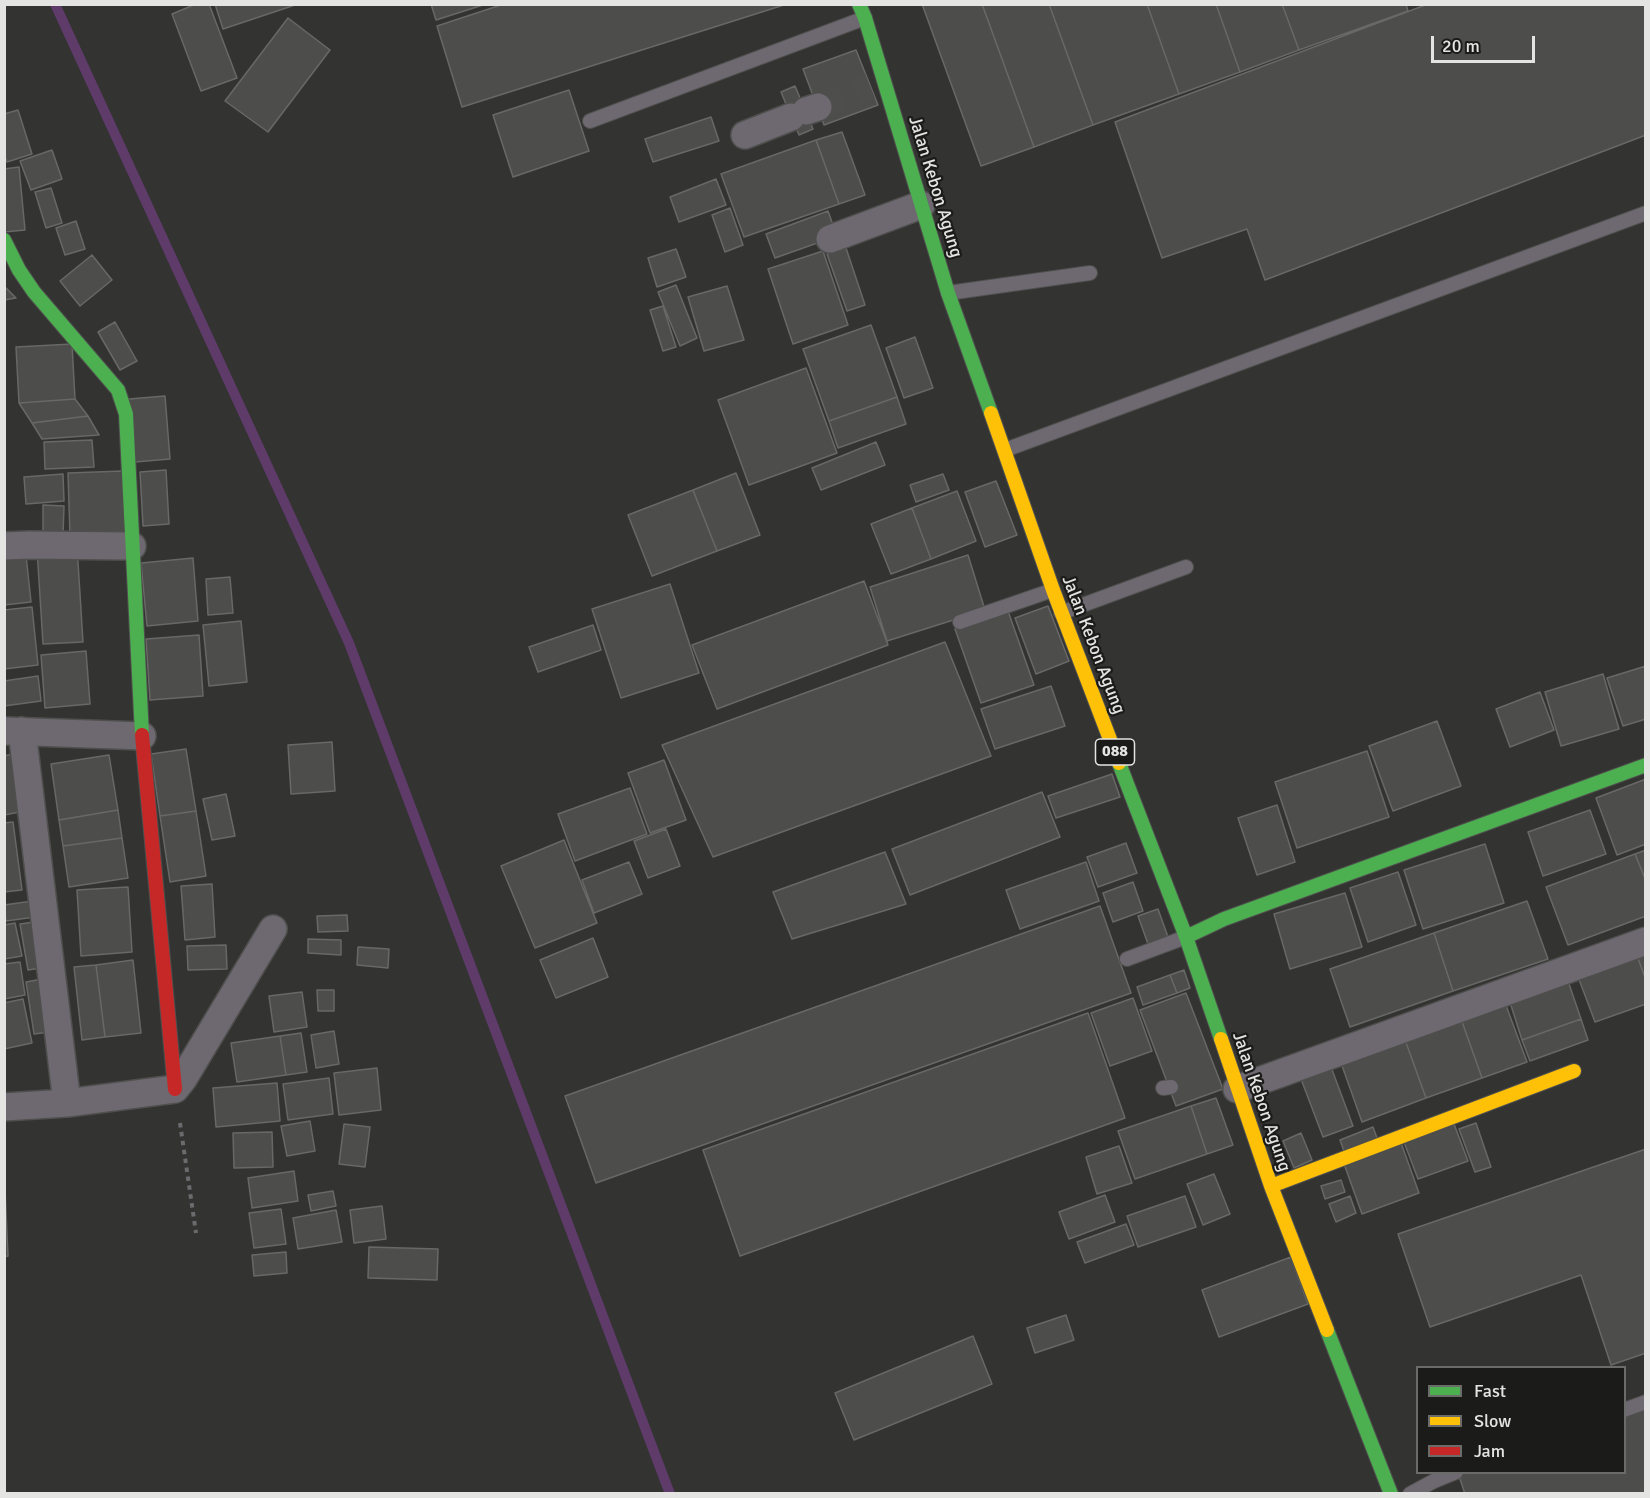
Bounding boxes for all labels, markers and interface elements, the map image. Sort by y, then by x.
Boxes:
scale bar [1434,24,1538,62]
text: 20 m [1442,35,1480,57]
street label: Jalan Kebon Agung [903,114,967,260]
street label: Jalan Kebon Agung [1057,573,1129,717]
road number: 088 [1096,739,1134,765]
street label: Jalan Kebon Agung [1227,1029,1295,1175]
legend [1416,1366,1626,1474]
text: Fast [1474,1380,1506,1402]
text: Slow [1474,1410,1511,1432]
text: Jam [1474,1440,1505,1462]

